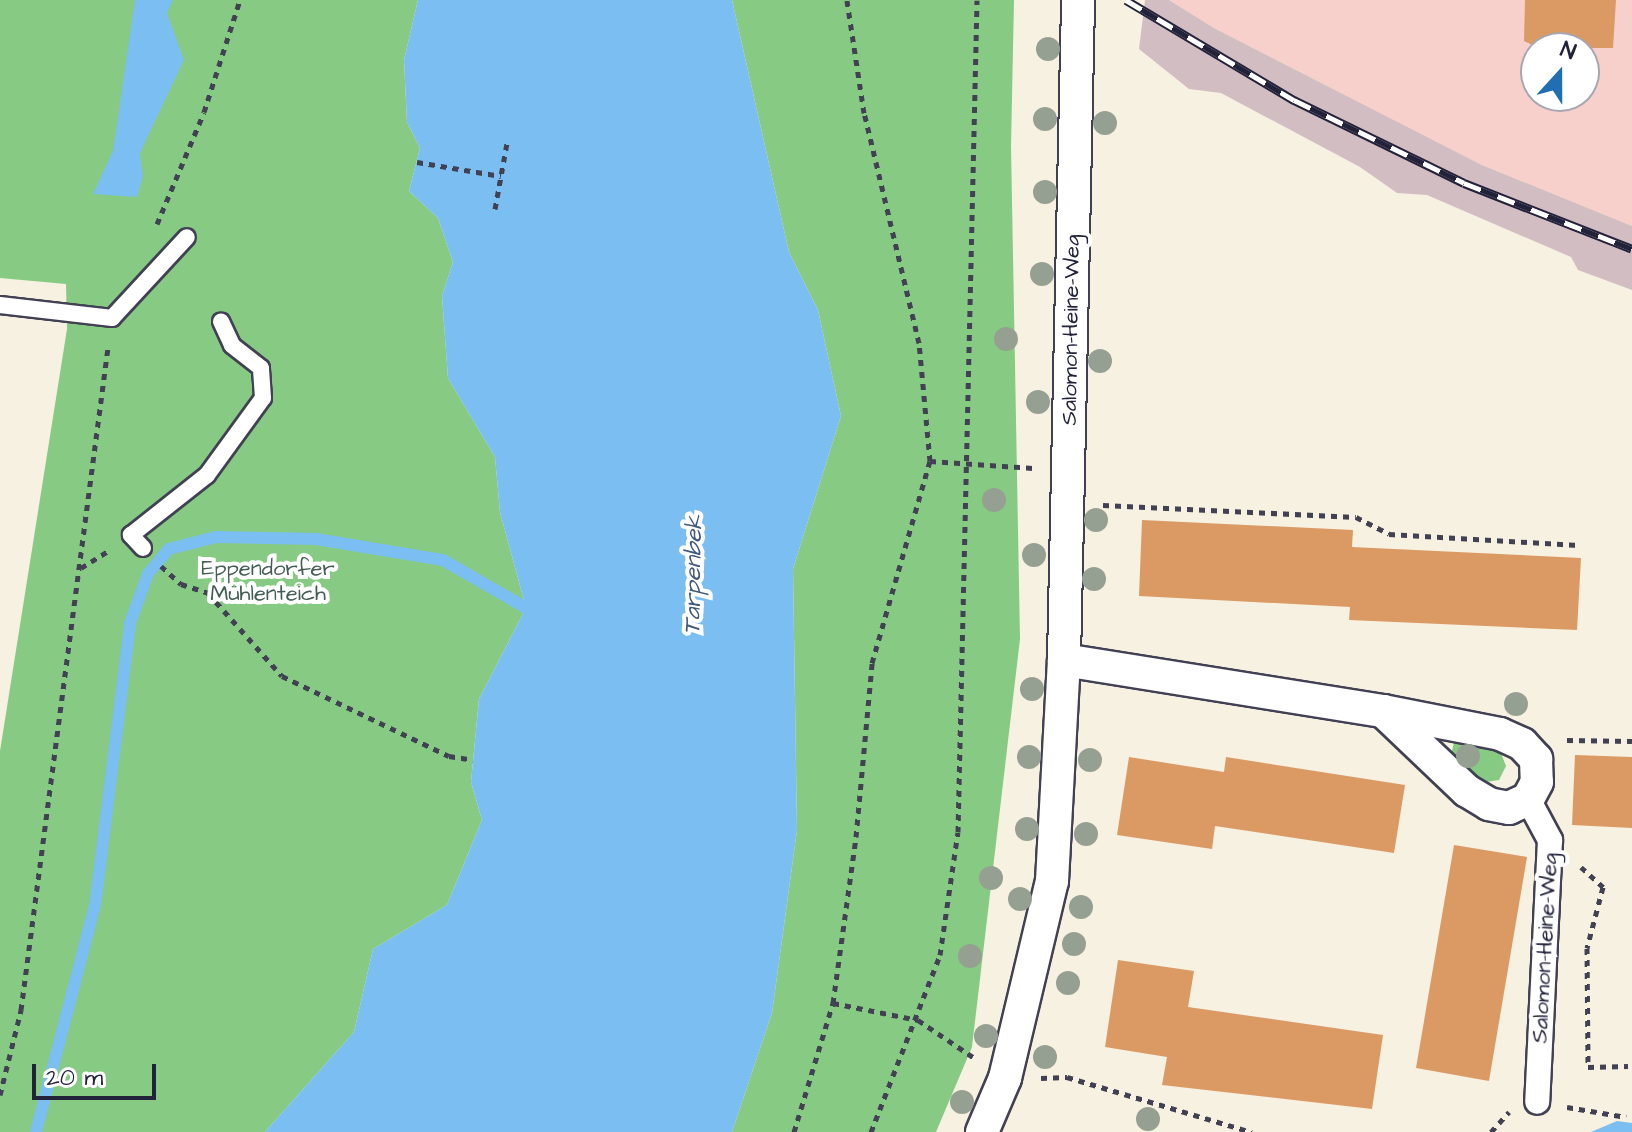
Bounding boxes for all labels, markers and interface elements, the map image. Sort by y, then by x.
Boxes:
north arrow [1520,32,1600,112]
text: N [1556,34,1580,68]
street label: Salomon-Heine-Weg [1056,234,1086,426]
water label: Tarpenbek [679,515,709,635]
park label: Eppendorfer Mühlenteich [201,555,335,606]
street label: Salomon-Heine-Weg [1527,852,1563,1044]
scale bar [36,1048,160,1098]
text: 20 m [46,1061,103,1095]

